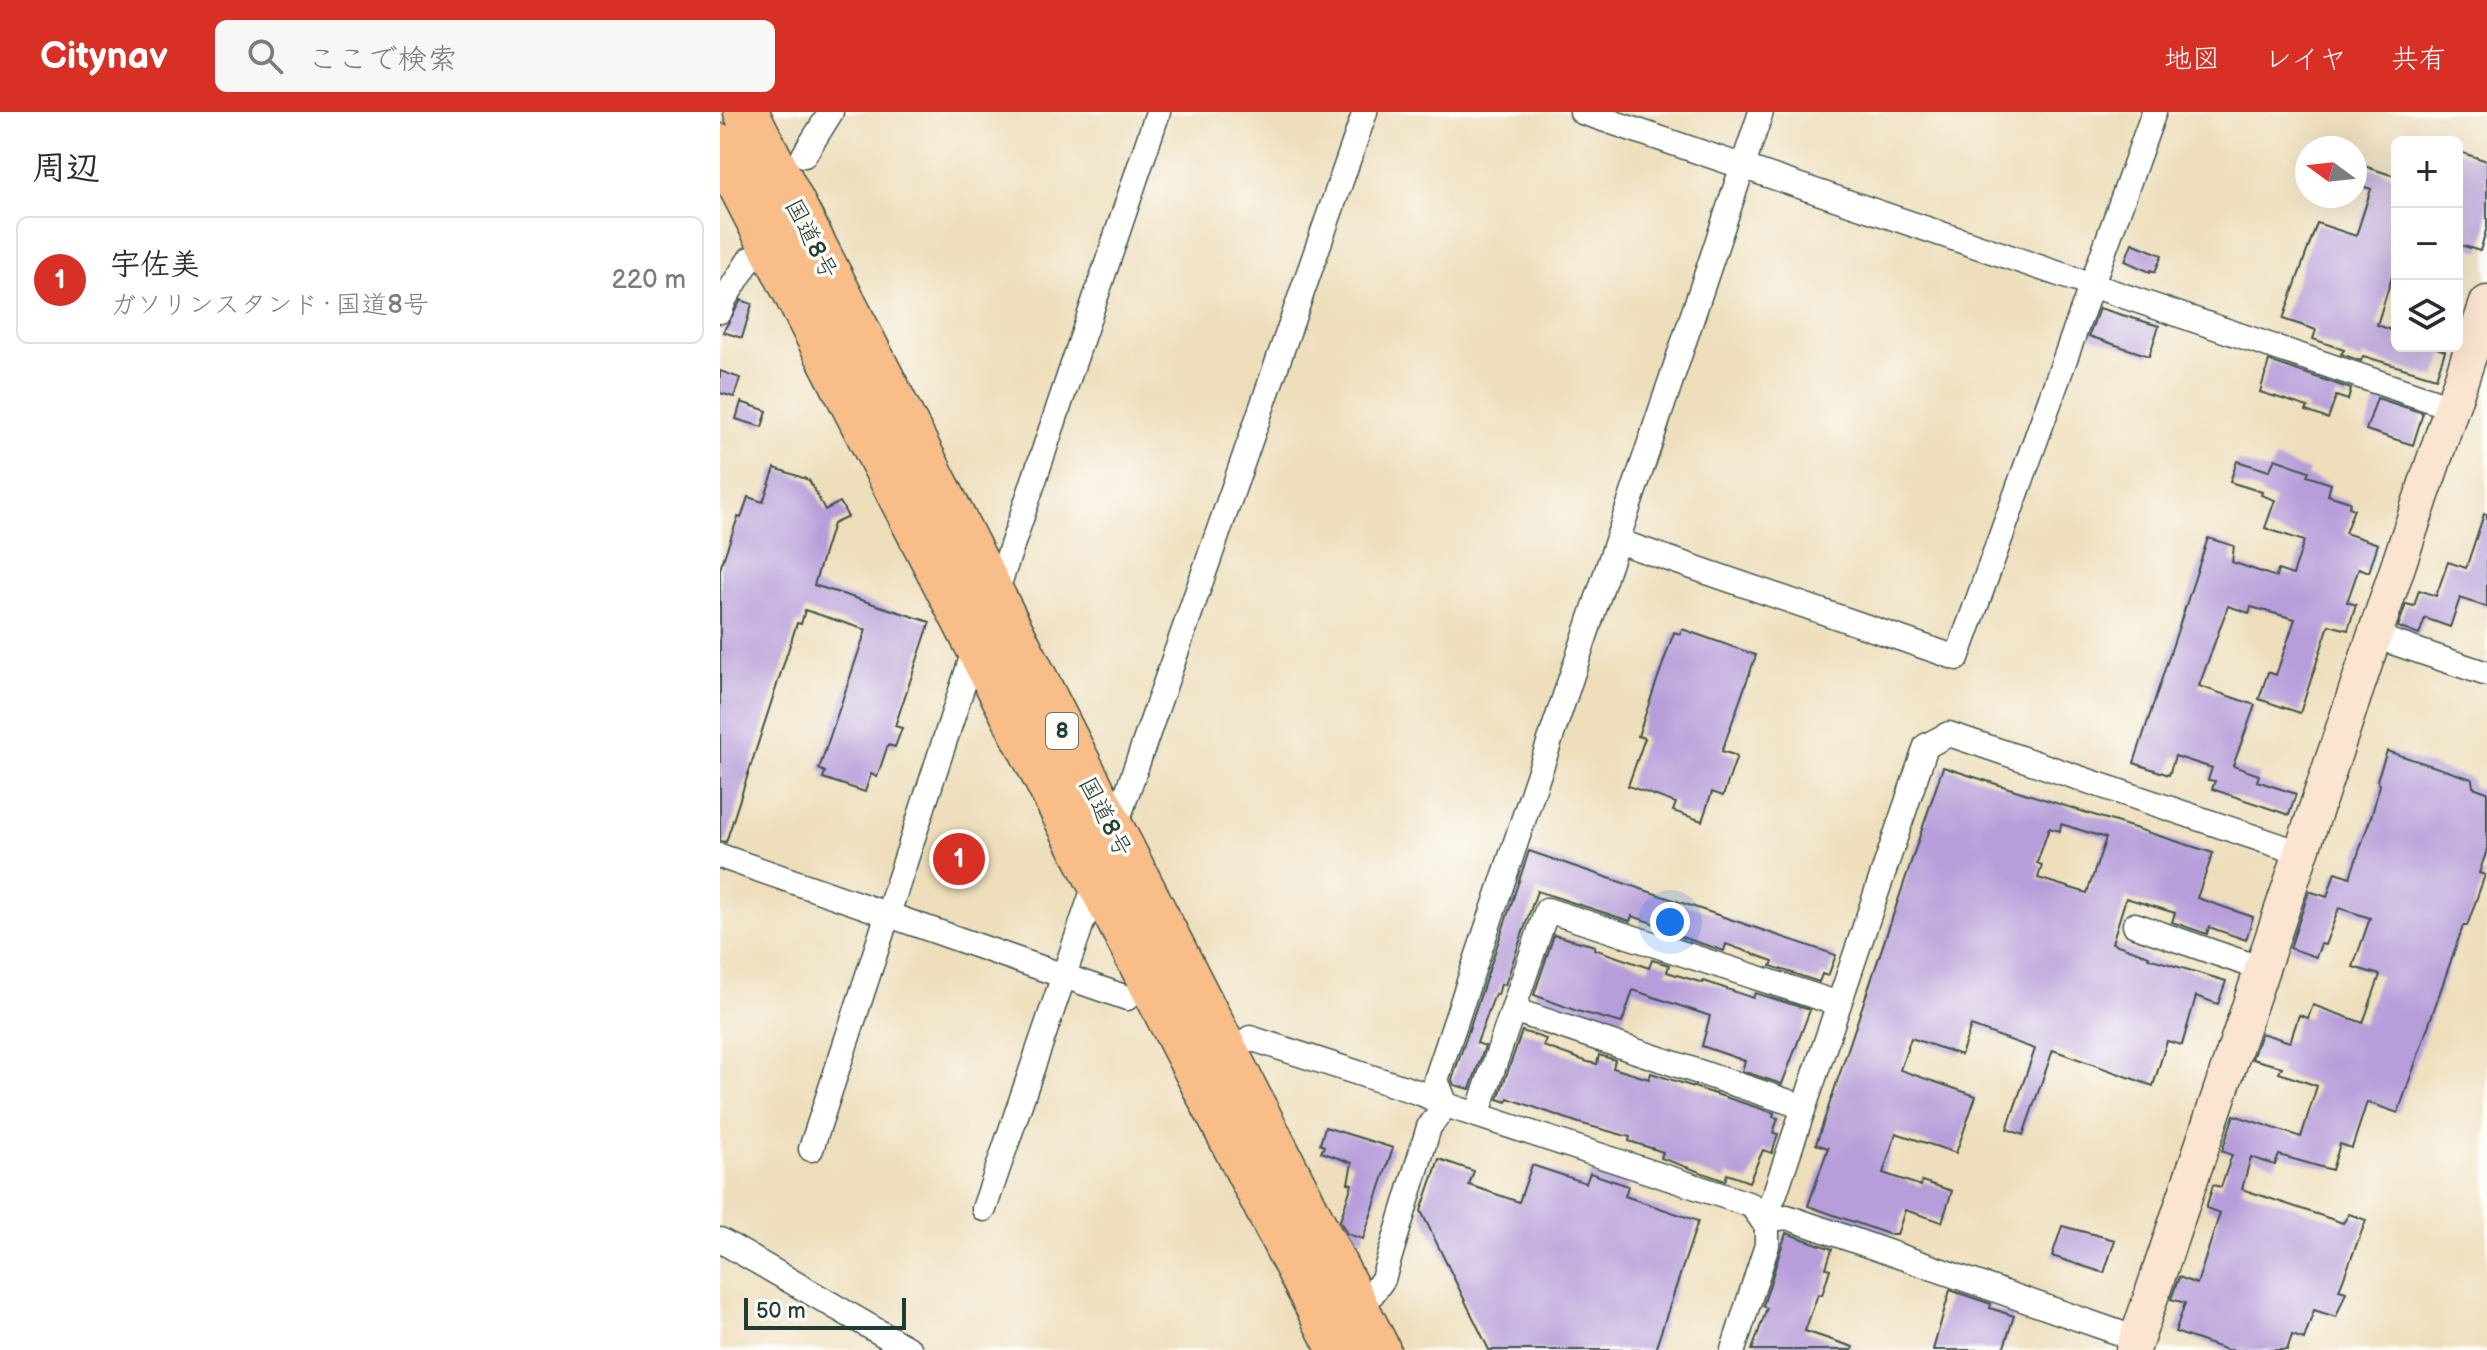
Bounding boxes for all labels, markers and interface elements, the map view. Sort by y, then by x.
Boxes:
search box [215,20,775,92]
text: Citynav [40,34,167,79]
icon: search [243,34,287,78]
text: ここで検索 [307,42,457,78]
text: 地図 [2164,43,2220,76]
text: レイヤ [2264,43,2347,76]
text: 共有 [2391,43,2447,76]
north arrow [2295,136,2367,208]
map controls [2391,136,2463,352]
button: + [2391,136,2463,208]
text: 周辺 [32,148,100,189]
street label: 国道8号 [779,194,843,284]
button: − [2391,208,2463,280]
text: 宇佐美 [110,247,200,283]
text: 1 [55,265,65,296]
text: 220 m [612,265,686,296]
button: layers [2391,280,2463,352]
text: ガソリンスタンド · 国道8号 [110,290,429,321]
road number: 8 [1046,713,1078,749]
street label: 国道8号 [1073,772,1137,862]
pin: 1 [933,829,985,889]
your location [1650,902,1690,942]
scale bar [744,1294,906,1330]
text: 50 m [756,1298,806,1325]

